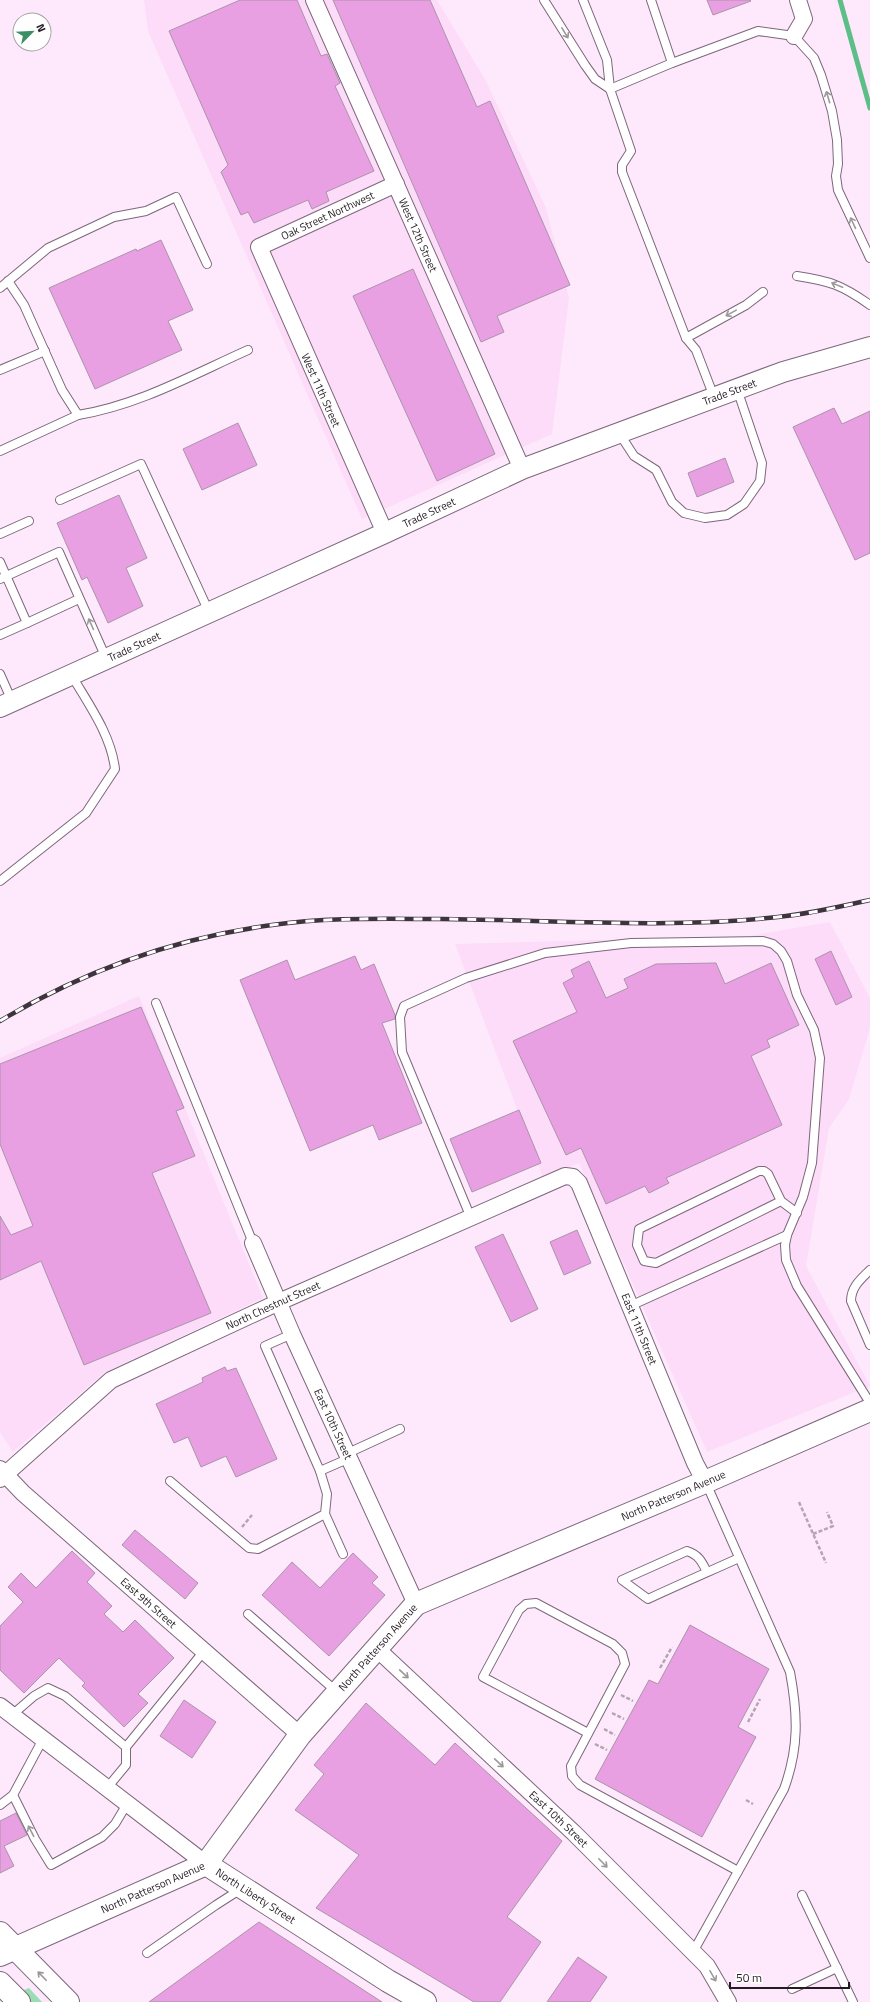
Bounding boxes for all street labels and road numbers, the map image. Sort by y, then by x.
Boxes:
street label: Oak Street Northwest [278,187,377,244]
street label: West 12th Street [395,195,442,275]
street label: West 11th Street [298,351,345,430]
street label: Trade Street [700,375,759,409]
street label: Trade Street [400,493,458,532]
street label: Trade Street [105,628,163,665]
street label: North Chestnut Street [223,1277,323,1334]
street label: East 11th Street [618,1291,661,1367]
street label: East 10th Street [310,1386,357,1462]
street label: North Patterson Avenue [618,1466,728,1525]
street label: East 9th Street [117,1574,180,1632]
street label: North Patterson Avenue [335,1600,421,1695]
street label: East 10th Street [525,1787,592,1851]
street label: North Patterson Avenue [98,1857,208,1917]
street label: North Liberty Street [213,1864,299,1928]

